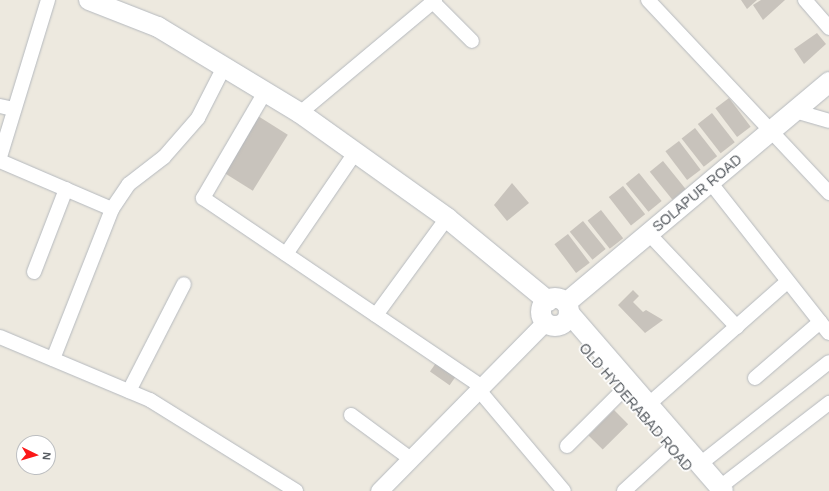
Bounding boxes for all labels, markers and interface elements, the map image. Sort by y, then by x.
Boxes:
street label: SOLAPUR ROAD [649,151,745,235]
street label: OLD HYDERABAD ROAD [576,340,696,474]
north arrow [16,435,56,475]
text: N [41,451,53,460]

